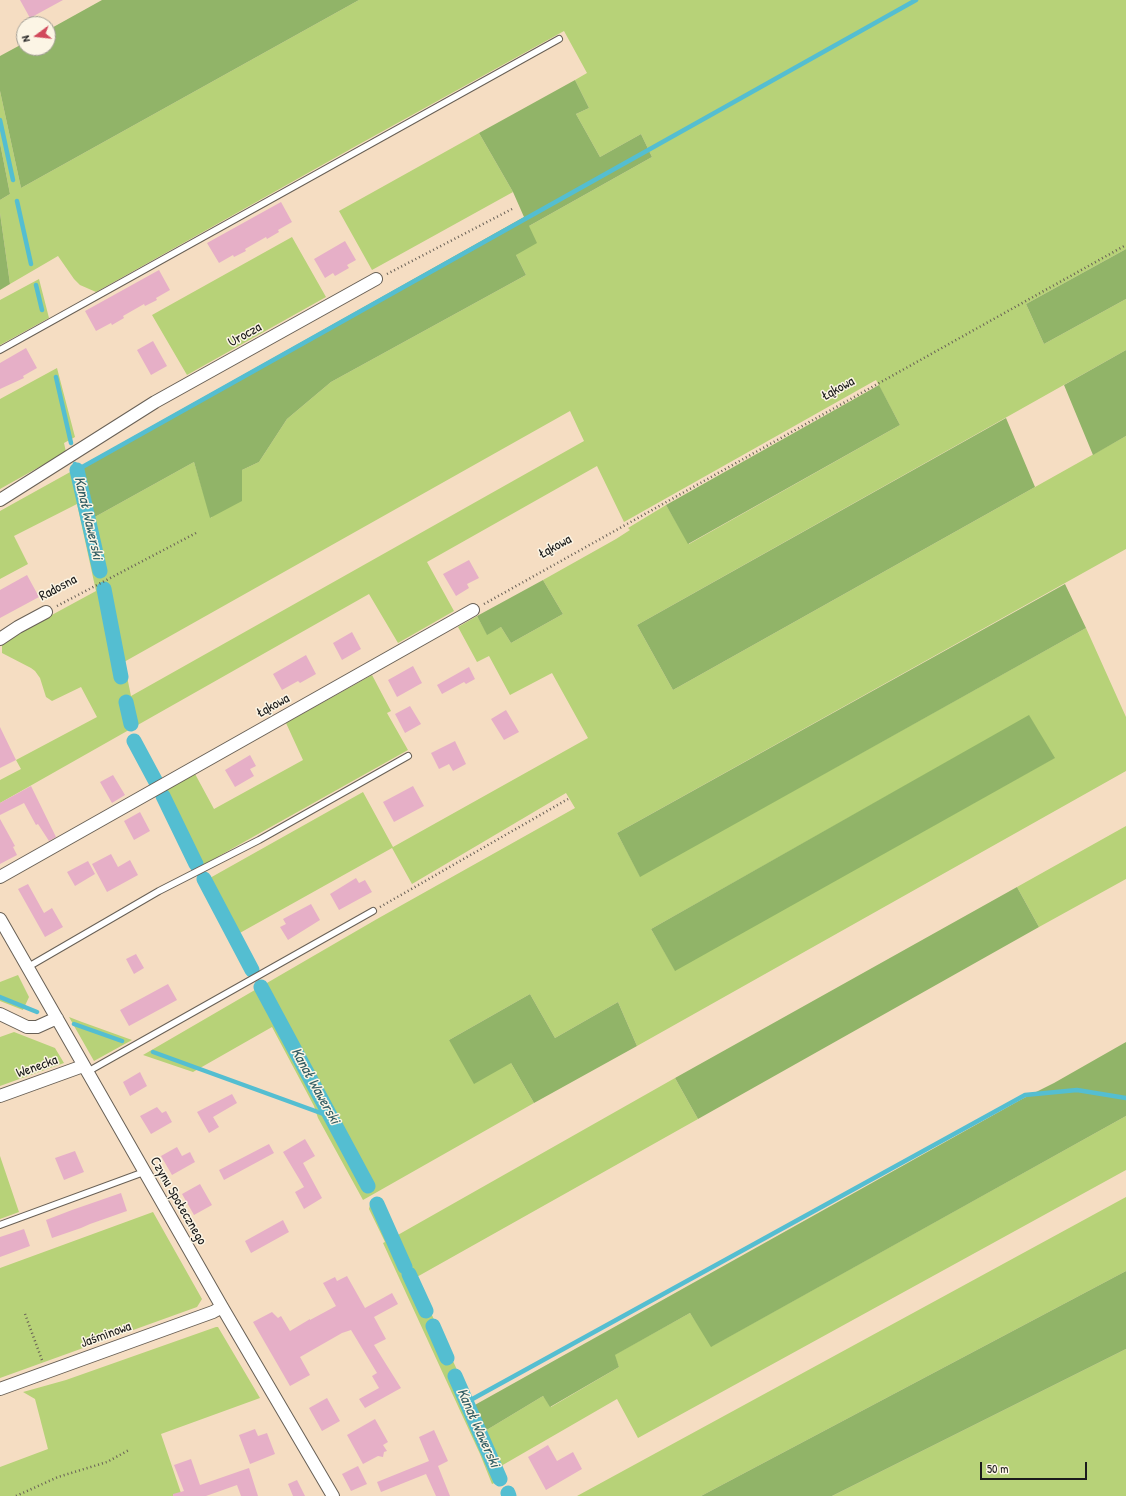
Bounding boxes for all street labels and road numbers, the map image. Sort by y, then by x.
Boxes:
street label: Urocza [225,319,265,351]
street label: Łąkowa [819,373,857,405]
street label: Łąkowa [536,531,574,563]
street label: Radosna [36,571,80,605]
street label: Łąkowa [254,690,292,722]
street label: Wenecka [14,1052,60,1082]
street label: Czynu Społecznego [146,1154,210,1248]
street label: Jaśminowa [78,1318,134,1352]

